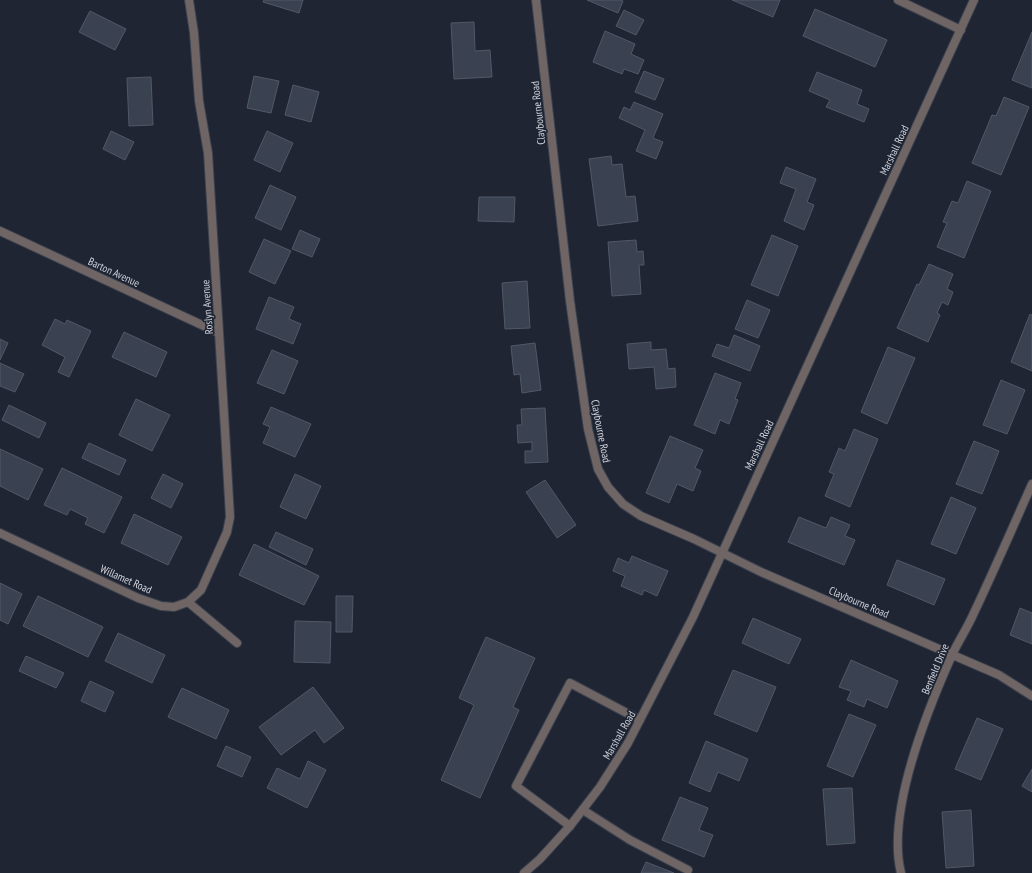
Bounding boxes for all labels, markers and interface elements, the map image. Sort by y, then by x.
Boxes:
street label: Claybourne Road [528,80,548,146]
street label: Marshall Road [876,123,912,177]
street label: Barton Avenue [86,254,142,290]
street label: Roslyn Avenue [198,279,216,335]
street label: Claybourne Road [588,398,614,464]
street label: Marshall Road [741,418,777,472]
street label: Willamet Road [98,561,154,597]
street label: Claybourne Road [827,583,891,621]
street label: Benfield Drive [918,641,952,696]
street label: Marshall Road [600,708,639,762]

